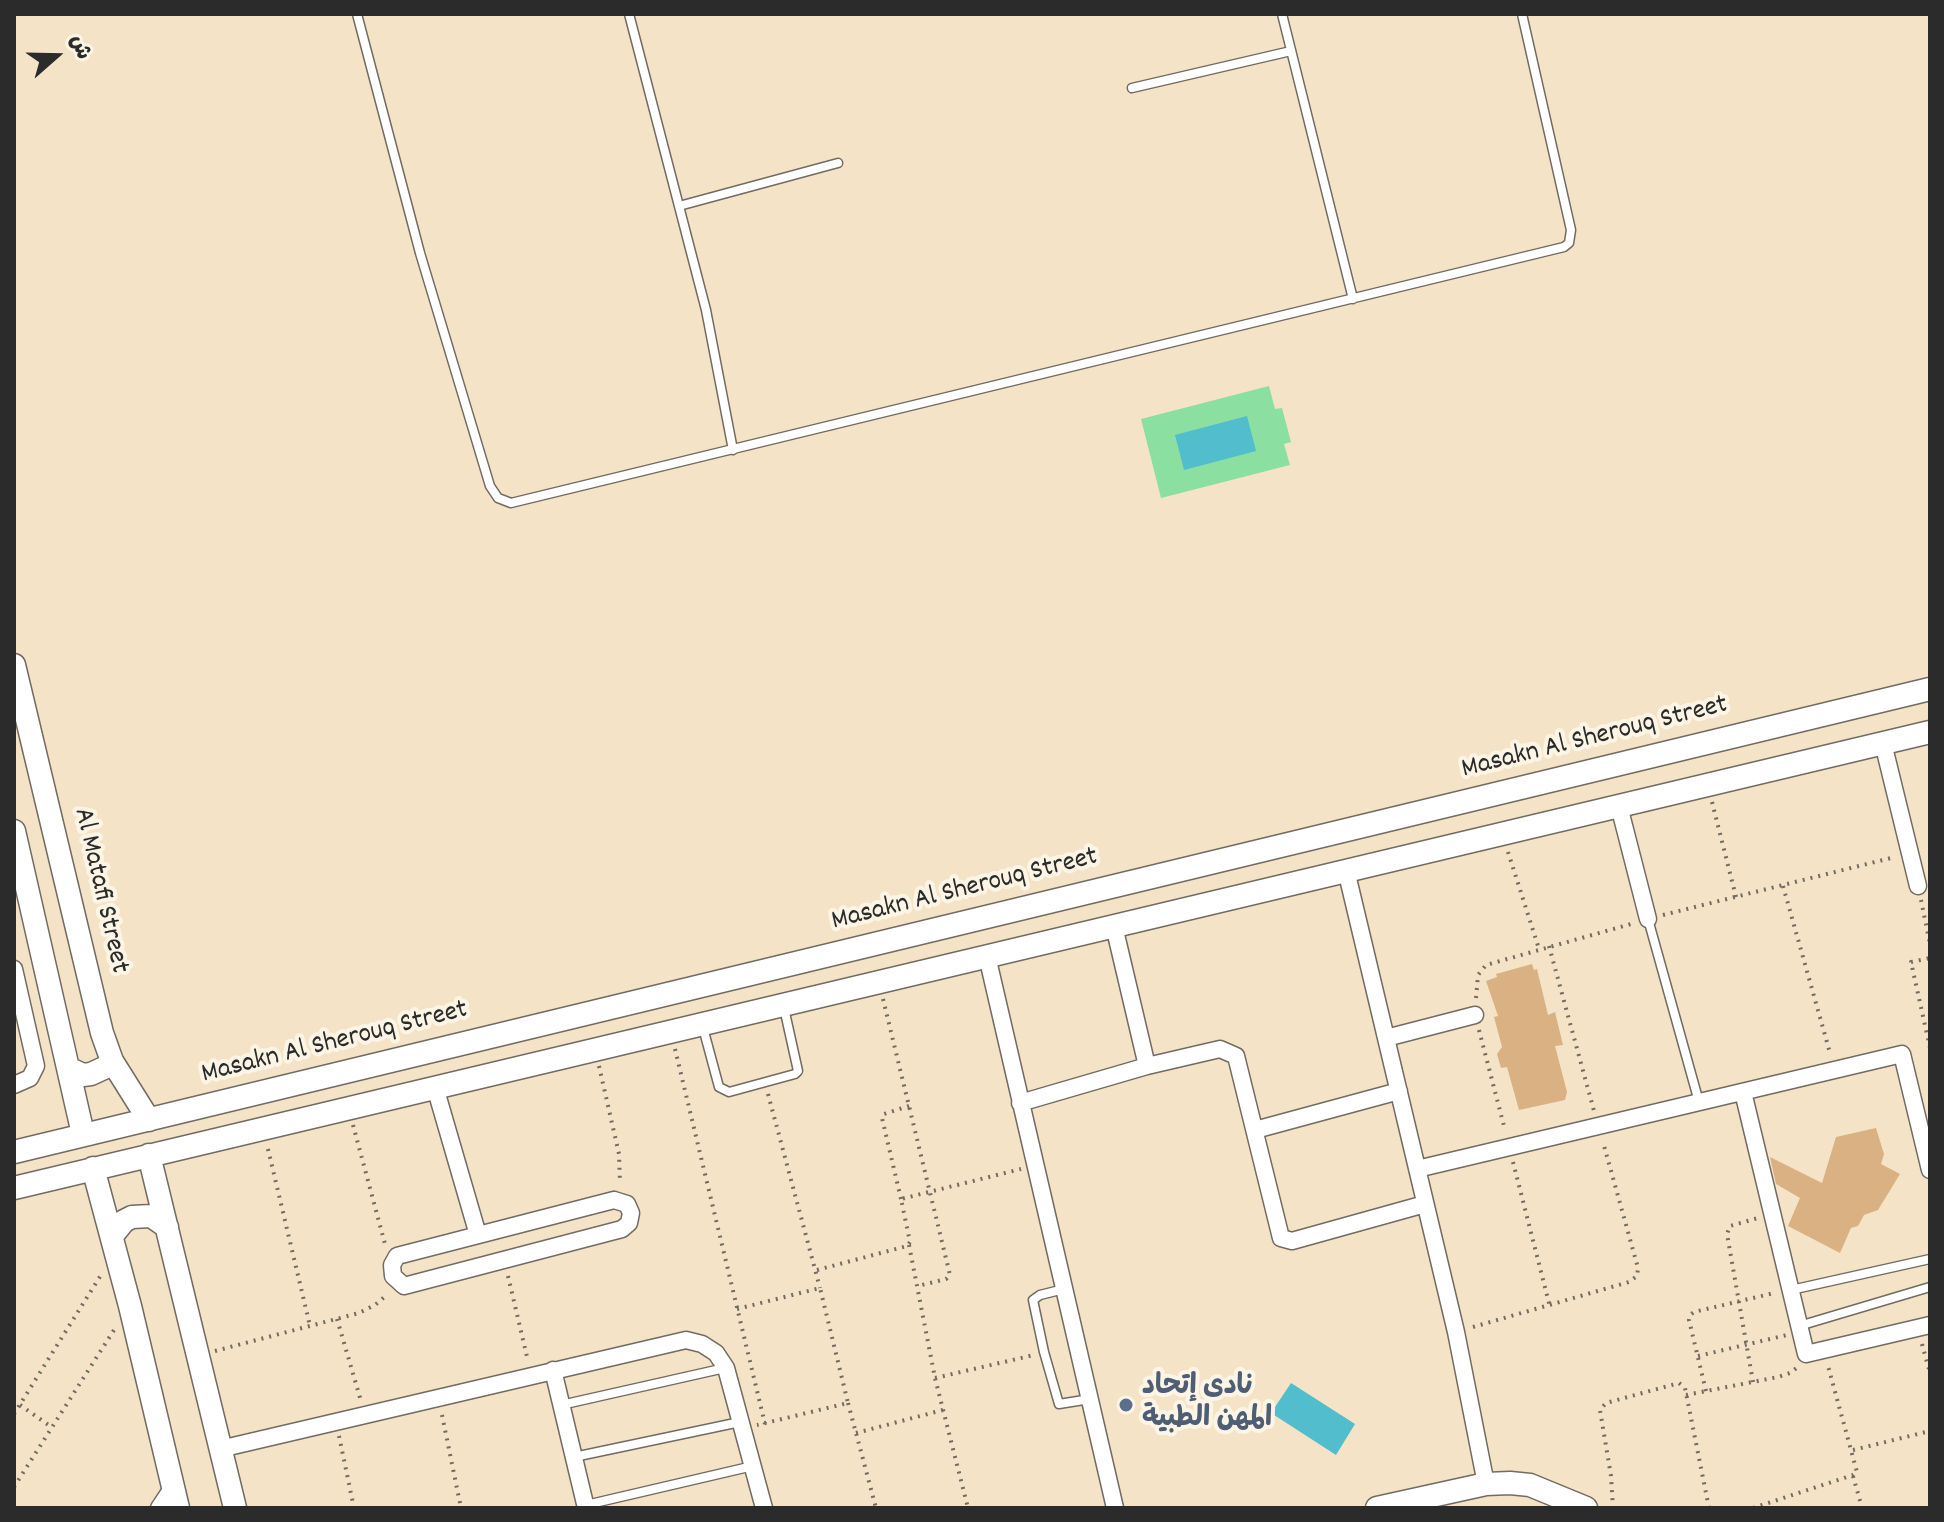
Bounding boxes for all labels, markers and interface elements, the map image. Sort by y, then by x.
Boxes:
north arrow [16,16,96,96]
text: ش [60,31,98,64]
street label: Masakn Al Sherouq Street [1459,690,1731,788]
street label: Al Matafi Street [64,805,134,977]
street label: Masakn Al Sherouq Street [829,842,1101,940]
street label: Masakn Al Sherouq Street [199,995,471,1093]
place label: نادى إتحاد المهن الطبية [1142,1372,1272,1438]
marker: نادى إتحاد المهن الطبية [1117,1396,1135,1414]

